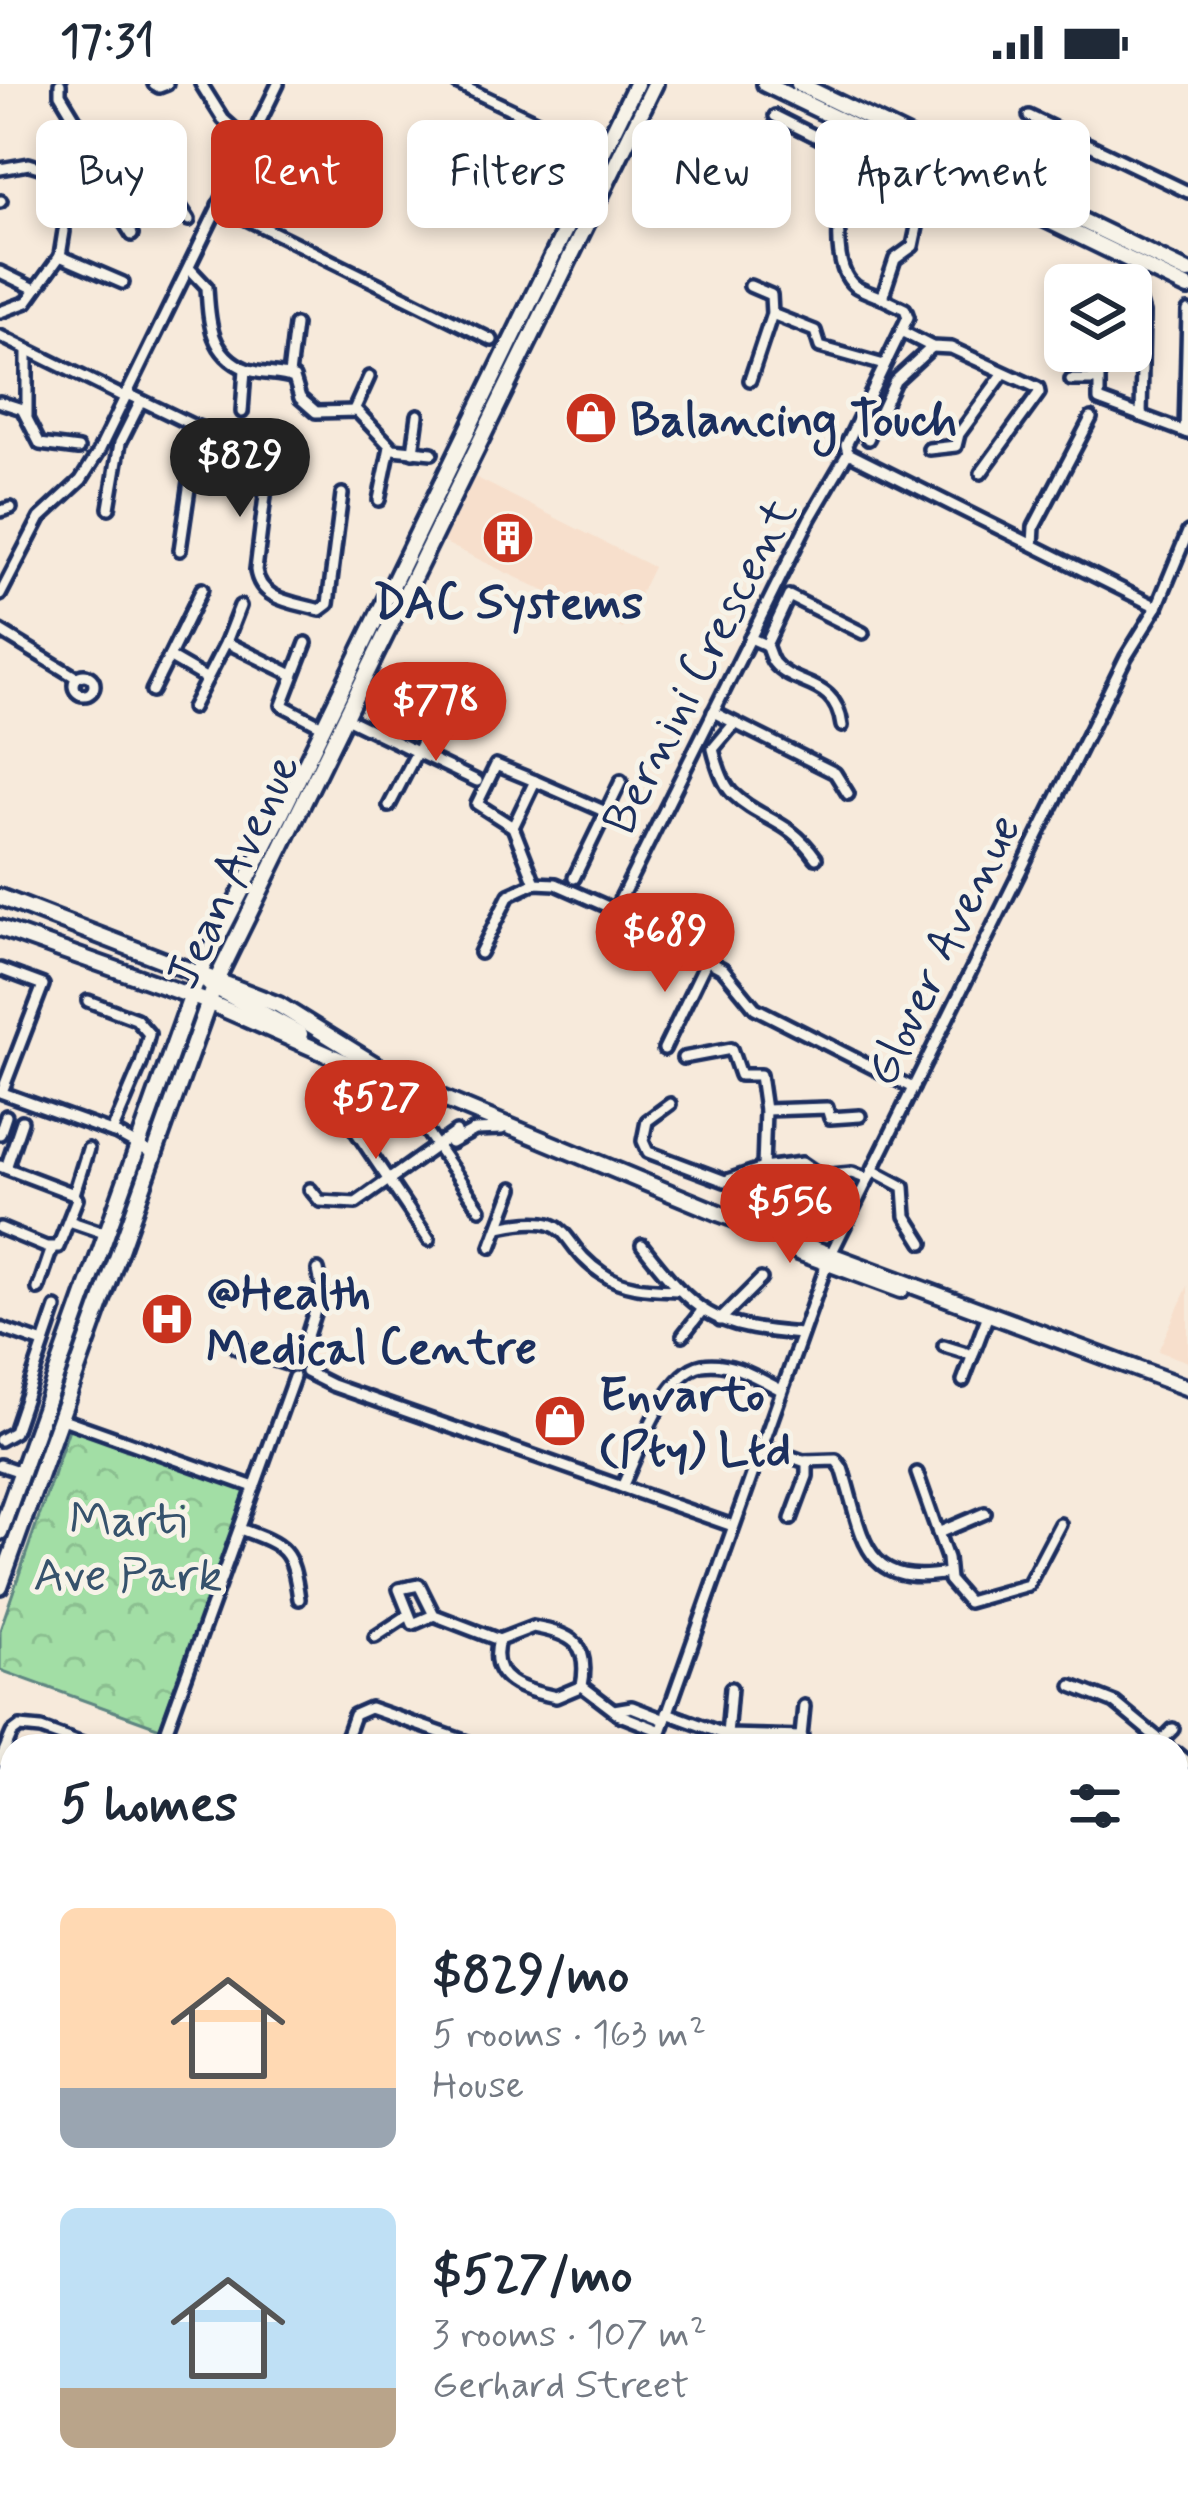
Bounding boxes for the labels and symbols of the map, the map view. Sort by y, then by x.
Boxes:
shop icon: Balancing Touch [563,390,619,446]
place label: Balancing Touch [630,390,957,457]
pin: $829 [169,418,311,520]
street label: Bernini Crescent [589,488,813,846]
building icon: DAC Systems [480,510,536,566]
place label: DAC Systems [373,573,643,636]
pin: $778 [365,662,507,764]
street label: Jean Avenue [152,743,316,999]
street label: Glover Avenue [851,804,1037,1097]
pin: $689 [594,893,736,995]
pin: $527 [305,1060,447,1162]
pin: $556 [719,1164,861,1266]
place label: @Health Medical Centre [206,1263,537,1381]
hospital icon: @Health Medical Centre [139,1291,195,1347]
place label: Envarto (Pty) Ltd [599,1365,791,1483]
shop icon: Envarto (Pty) Ltd [532,1393,588,1449]
park label: Marti Ave Park [33,1490,223,1608]

